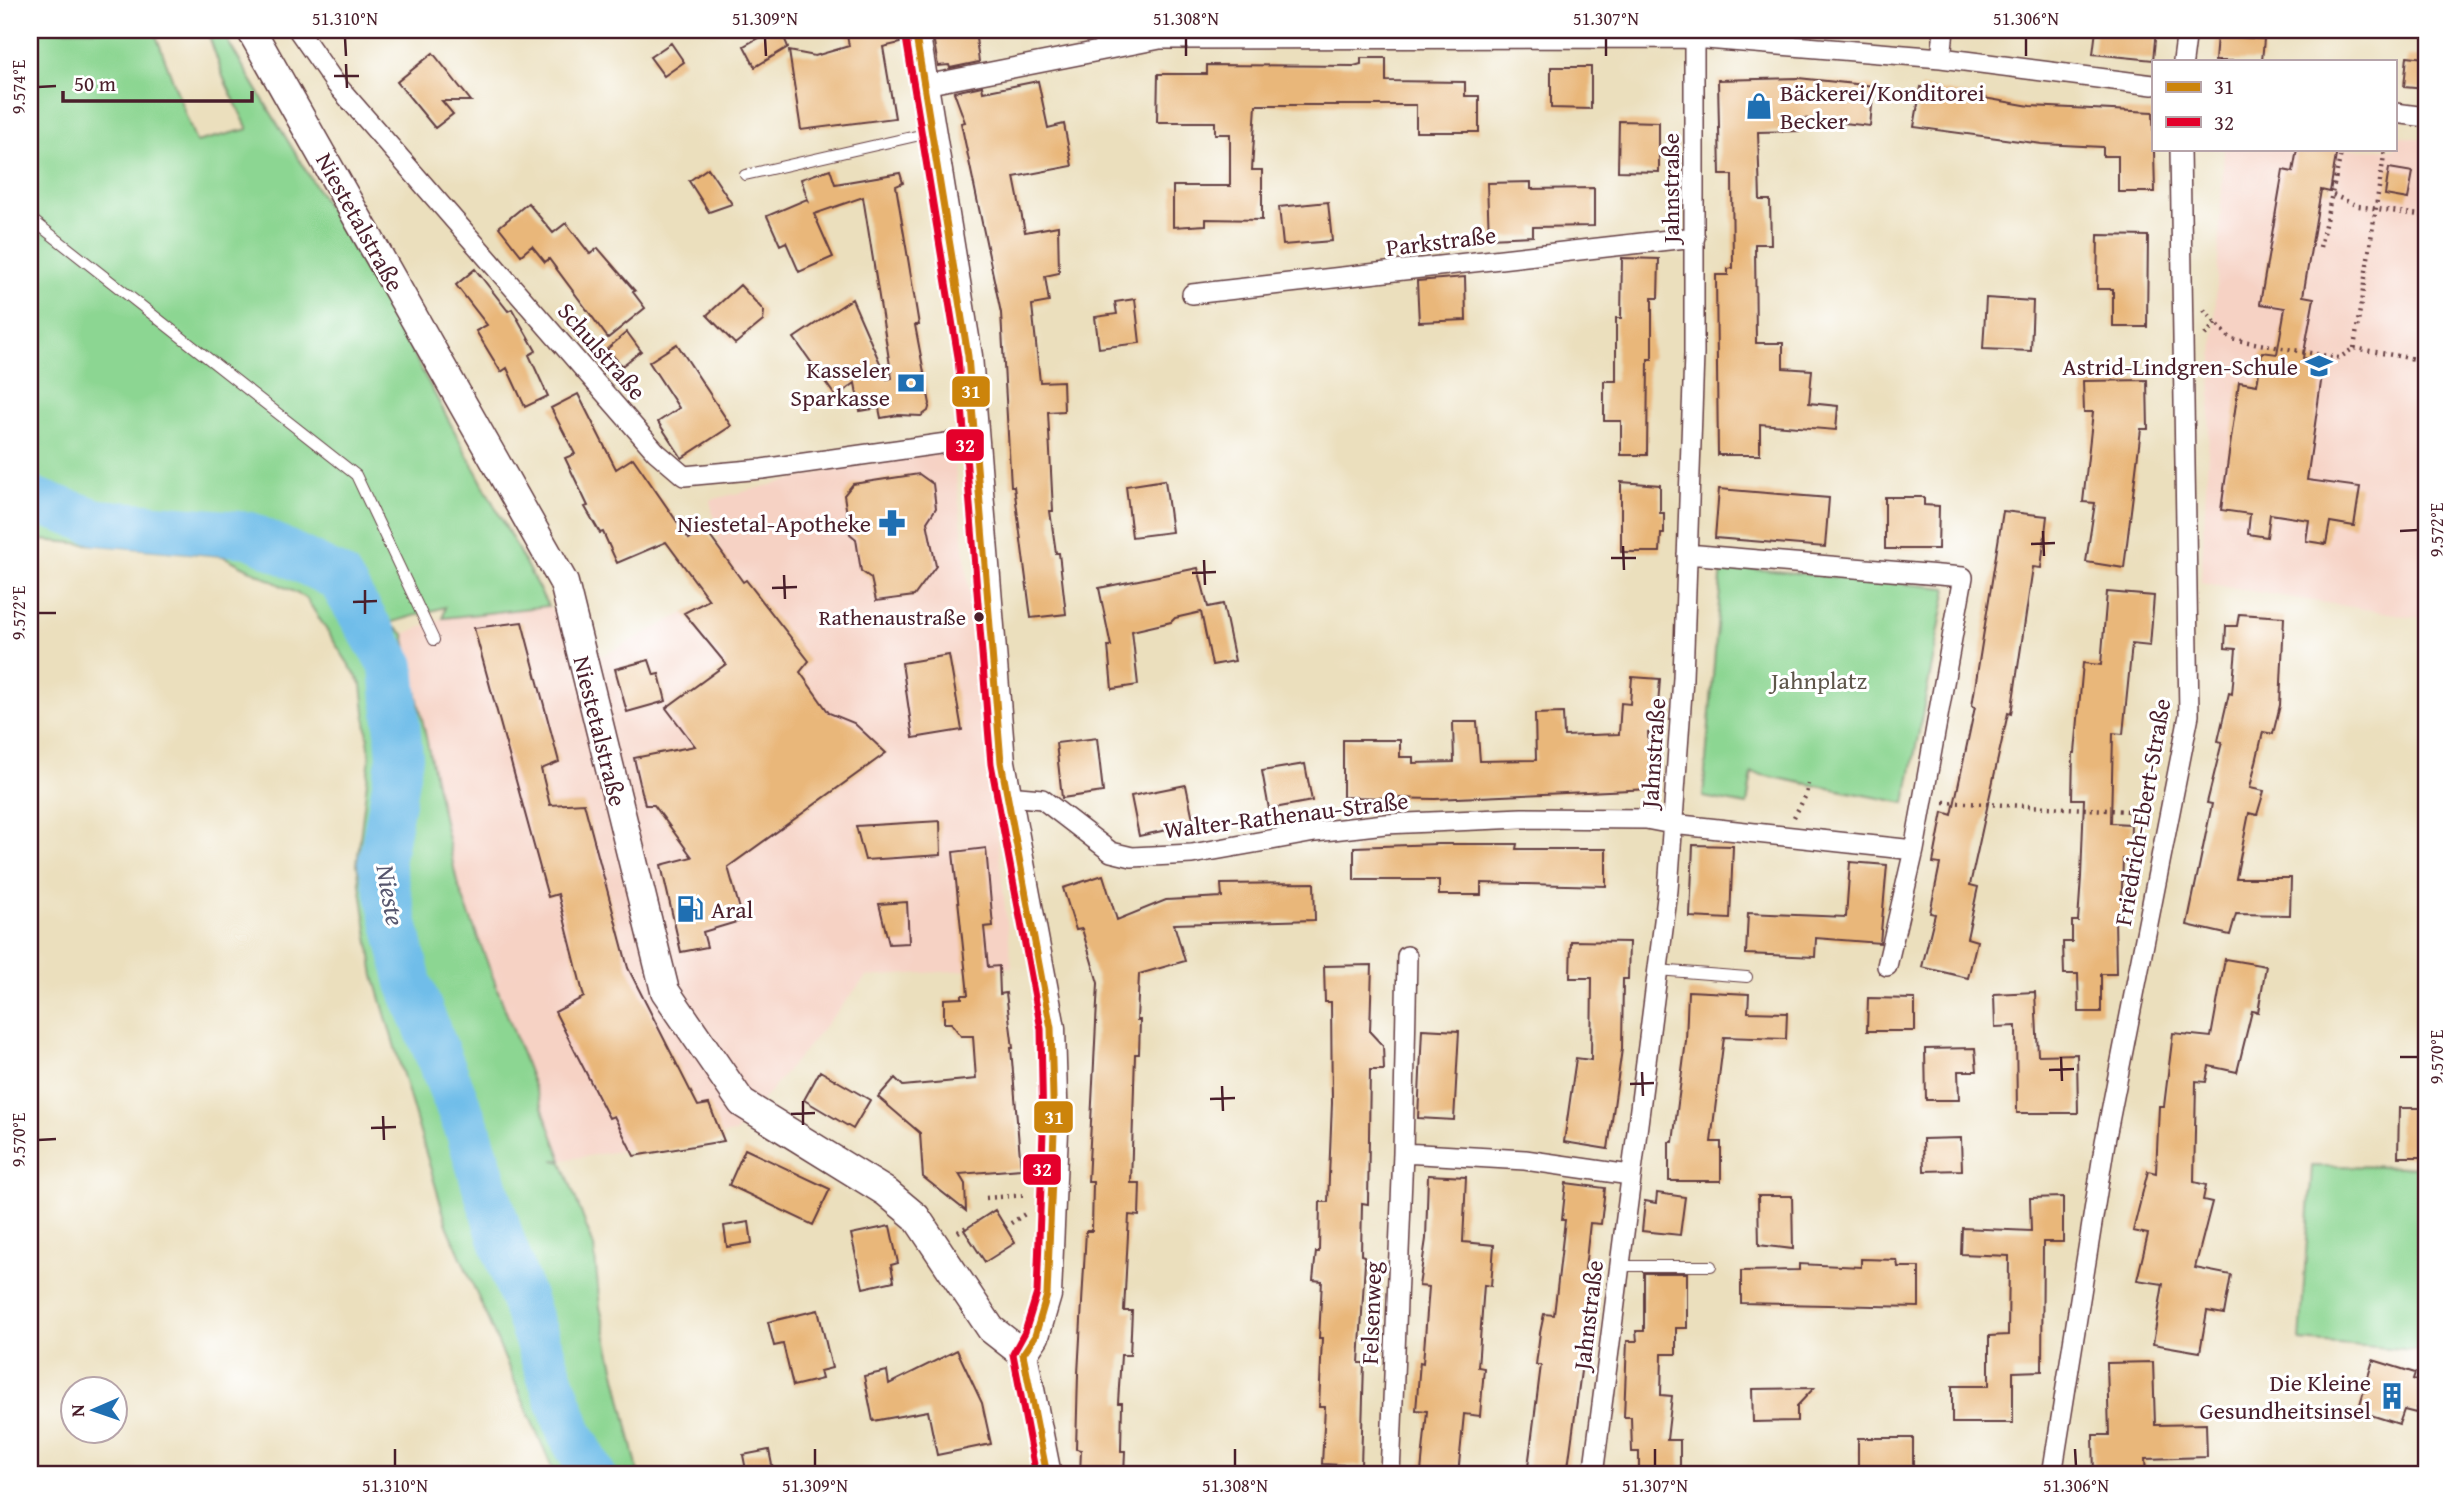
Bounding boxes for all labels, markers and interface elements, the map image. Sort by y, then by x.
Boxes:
text: 51.310°N [312,5,378,32]
text: 51.309°N [732,5,798,32]
text: 51.308°N [1153,5,1219,32]
text: 51.307°N [1573,5,1639,32]
text: 51.306°N [1993,5,2059,32]
text: 9.574°E [5,60,32,114]
scale bar [63,60,252,104]
legend [2152,60,2396,150]
text: 50 m [74,68,116,99]
text: 31 [2214,71,2234,102]
place label: Bäckerei/Konditorei Becker [1780,75,1985,138]
shop icon: Bäckerei/Konditorei Becker [1744,91,1774,121]
text: 32 [2214,107,2234,138]
street label: Jahnstraße [1653,133,1688,246]
street label: Niestetalstraße [307,146,413,298]
street label: Parkstraße [1384,217,1498,265]
street label: Schulstraße [550,294,654,408]
place label: Astrid-Lindgren-Schule [2062,349,2298,384]
school or university icon: Astrid-Lindgren-Schule [2304,351,2334,381]
place label: Kasseler Sparkasse [790,352,890,415]
bank icon: Kasseler Sparkasse [896,368,926,398]
line badge: 31 [951,375,991,408]
text: 31 [961,377,981,405]
line badge: 32 [945,428,985,462]
text: 32 [955,431,975,459]
text: 9.572°E [2423,503,2450,557]
place label: Niestetal-Apotheke [677,506,871,541]
pharmacy icon: Niestetal-Apotheke [877,508,907,538]
text: 9.572°E [5,586,32,640]
place label: Rathenaustraße [819,601,966,633]
marker: Rathenaustraße [972,610,986,624]
street label: Niestetalstraße [564,652,636,810]
park label: Jahnplatz [1768,663,1867,698]
street label: Friedrich-Ebert-Straße [2105,696,2179,928]
street label: Jahnstraße [1631,697,1674,812]
street label: Walter-Rathenau-Straße [1162,783,1410,847]
water label: Nieste [366,861,416,928]
place label: Aral [711,892,754,927]
fuel station icon: Aral [675,894,705,924]
text: 9.570°E [2423,1030,2450,1084]
line badge: 31 [1033,1100,1074,1134]
text: 31 [1044,1103,1064,1131]
text: 9.570°E [5,1113,32,1167]
line badge: 32 [1022,1153,1062,1186]
text: 32 [1032,1155,1052,1183]
street label: Jahnstraße [1564,1258,1612,1375]
street label: Felsenweg [1352,1261,1390,1365]
place label: Die Kleine Gesundheitsinsel [2200,1365,2371,1428]
north arrow [60,1376,130,1446]
building icon: Die Kleine Gesundheitsinsel [2377,1381,2407,1411]
text: N [63,1403,91,1417]
text: 51.310°N [362,1472,428,1499]
text: 51.309°N [782,1472,848,1499]
text: 51.308°N [1202,1472,1268,1499]
text: 51.307°N [1622,1472,1688,1499]
text: 51.306°N [2043,1472,2109,1499]

